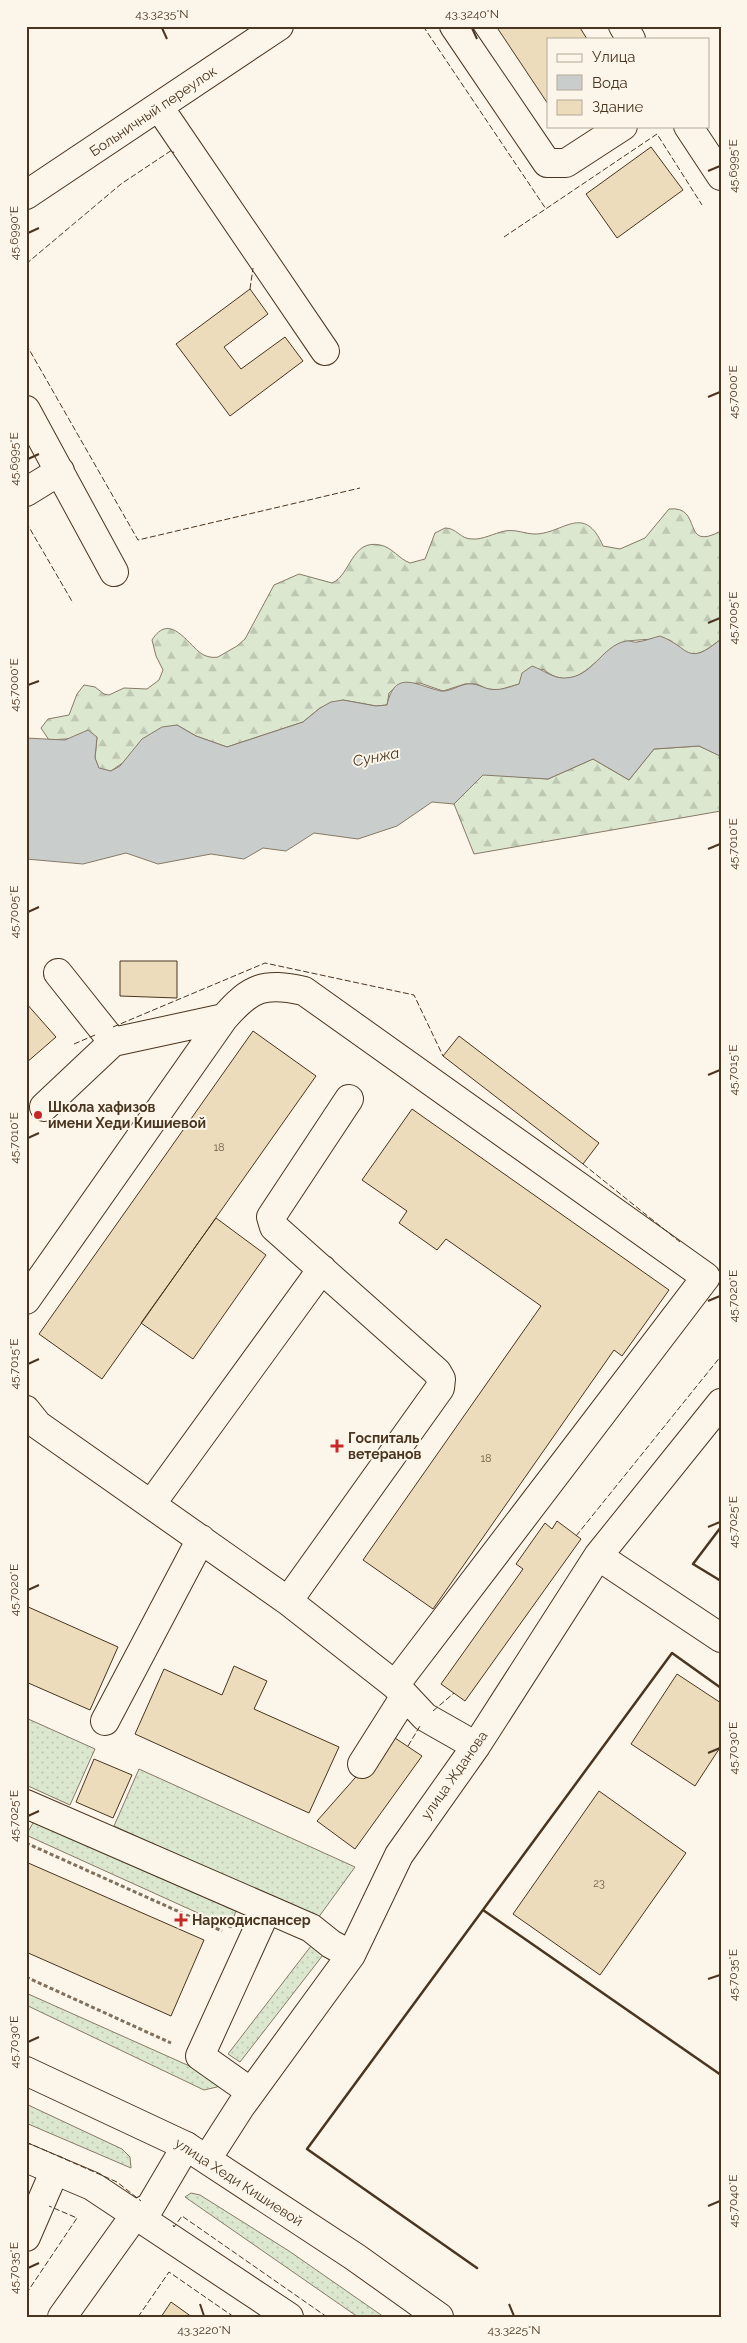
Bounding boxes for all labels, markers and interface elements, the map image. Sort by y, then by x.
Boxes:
text: 43.3235°N [135,7,189,21]
text: 43.3240°N [445,7,499,21]
legend [547,38,710,128]
text: Улица [592,48,636,66]
street label: Больничный переулок [87,63,219,159]
text: Вода [592,74,628,92]
text: Здание [592,98,644,116]
text: 45.6995°E [726,139,740,193]
text: 45.6990°E [7,206,21,260]
text: 45.7000°E [726,365,740,419]
text: 45.6995°E [7,432,21,486]
text: 45.7005°E [726,591,740,645]
text: 45.7000°E [7,658,21,712]
water label: Сунжа [351,744,401,770]
text: 45.7010°E [726,818,740,870]
text: 45.7005°E [7,885,21,939]
text: 45.7015°E [726,1045,740,1095]
place label: Школа хафизов имени Хеди Кишиевой [48,1099,206,1131]
marker: Школа хафизов имени Хеди Кишиевой [32,1109,44,1121]
text: 45.7010°E [7,1112,21,1164]
house number: 18 [213,1141,225,1154]
text: 45.7020°E [726,1270,740,1322]
text: 45.7015°E [7,1339,21,1389]
place label: Госпиталь ветеранов [348,1430,421,1462]
marker: Госпиталь ветеранов [330,1439,344,1453]
house number: 18 [480,1452,492,1465]
text: 45.7025°E [726,1496,740,1548]
text: 45.7020°E [7,1564,21,1616]
text: 45.7030°E [726,1722,740,1774]
street label: улица Жданова [418,1728,490,1822]
text: 45.7025°E [7,1790,21,1842]
house number: 23 [593,1877,605,1890]
place label: Наркодиспансер [192,1912,311,1928]
marker: Наркодиспансер [174,1913,188,1927]
text: 45.7035°E [726,1949,740,2001]
text: 45.7030°E [7,2016,21,2068]
street label: улица Хеди Кишиевой [172,2135,306,2229]
text: 45.7040°E [726,2175,740,2227]
text: 45.7035°E [7,2242,21,2294]
text: 43.3220°N [177,2323,231,2337]
text: 43.3225°N [487,2323,541,2337]

